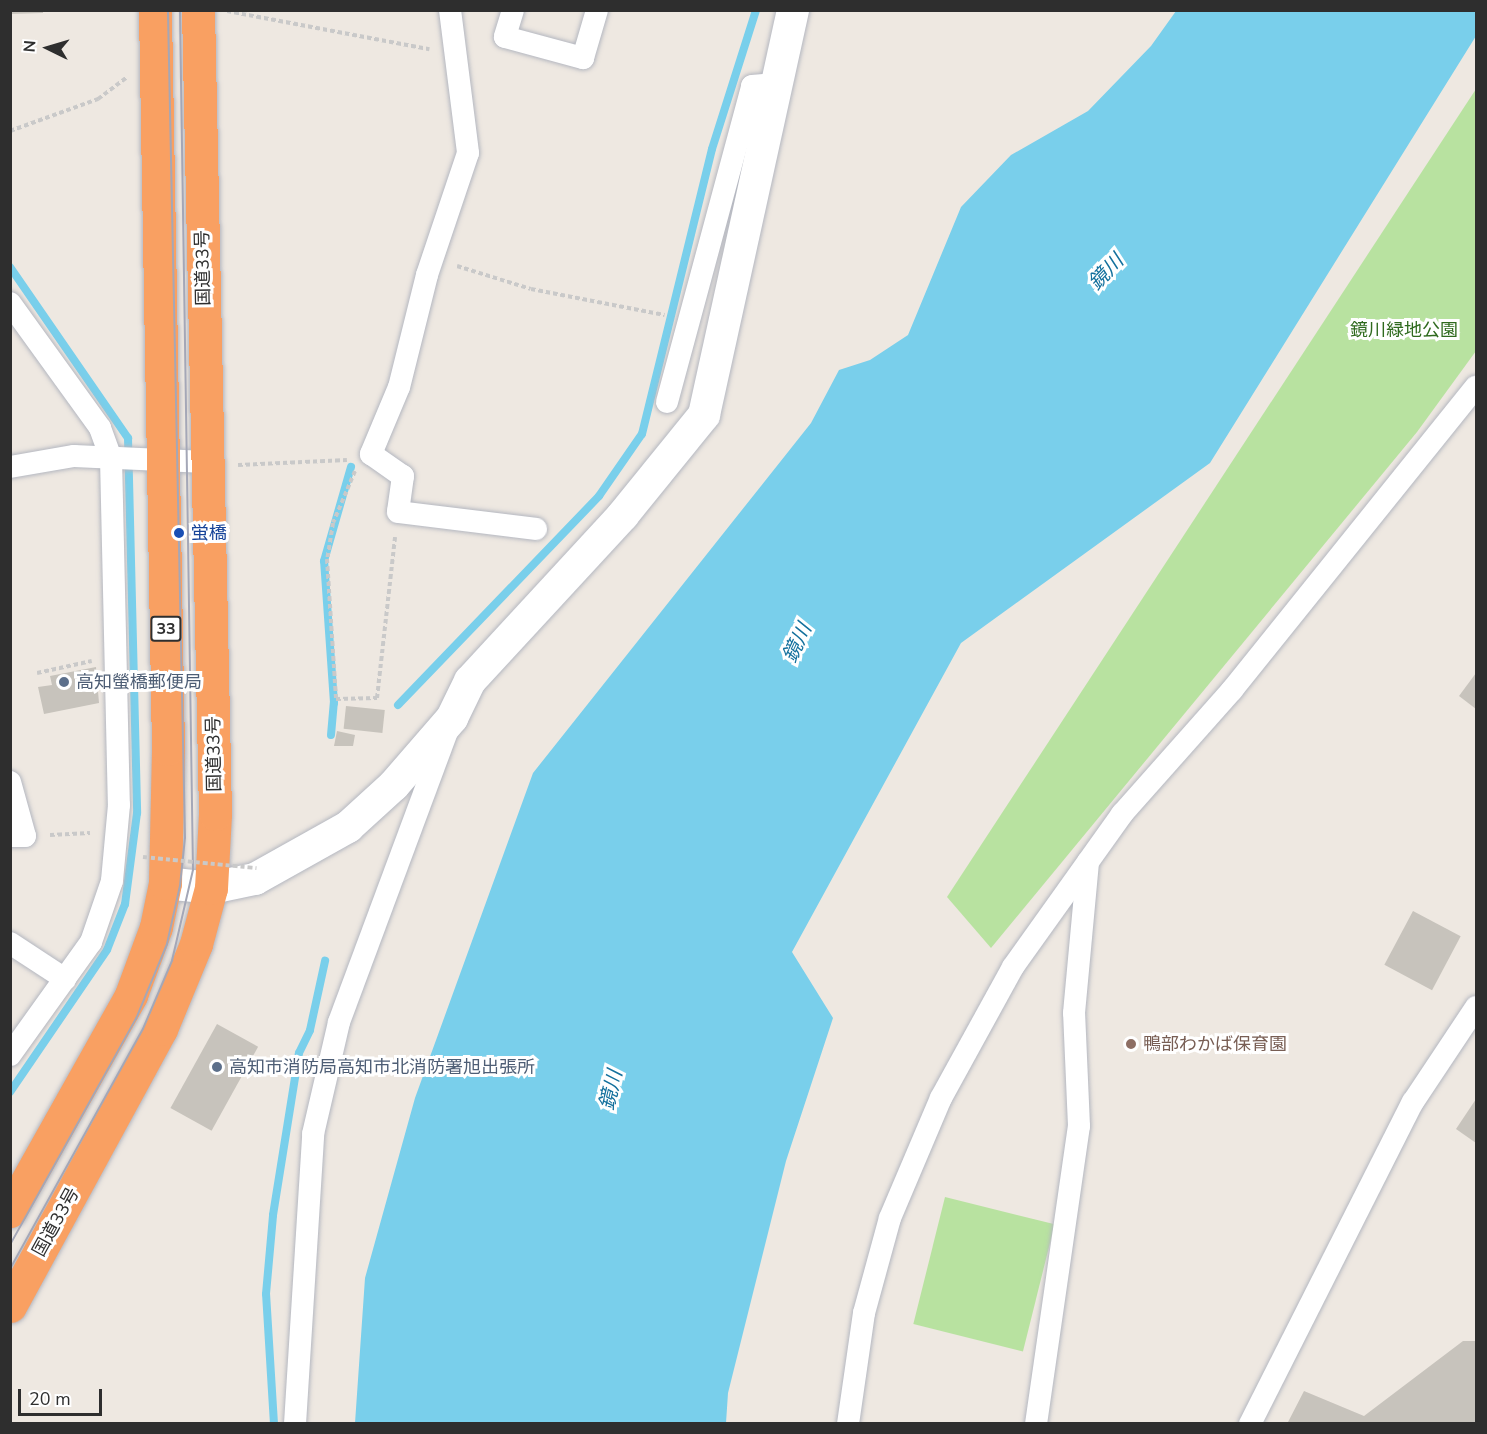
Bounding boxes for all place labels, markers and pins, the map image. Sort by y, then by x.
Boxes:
place label: 蛍橋 [191,522,227,544]
marker: 蛍橋 [172,526,186,540]
place label: 高知螢橋郵便局 [76,671,202,693]
marker: 高知螢橋郵便局 [57,675,71,689]
place label: 鴨部わかば保育園 [1143,1033,1287,1055]
marker: 鴨部わかば保育園 [1124,1037,1138,1051]
place label: 高知市消防局高知市北消防署旭出張所 [229,1056,535,1078]
marker: 高知市消防局高知市北消防署旭出張所 [210,1060,224,1074]

